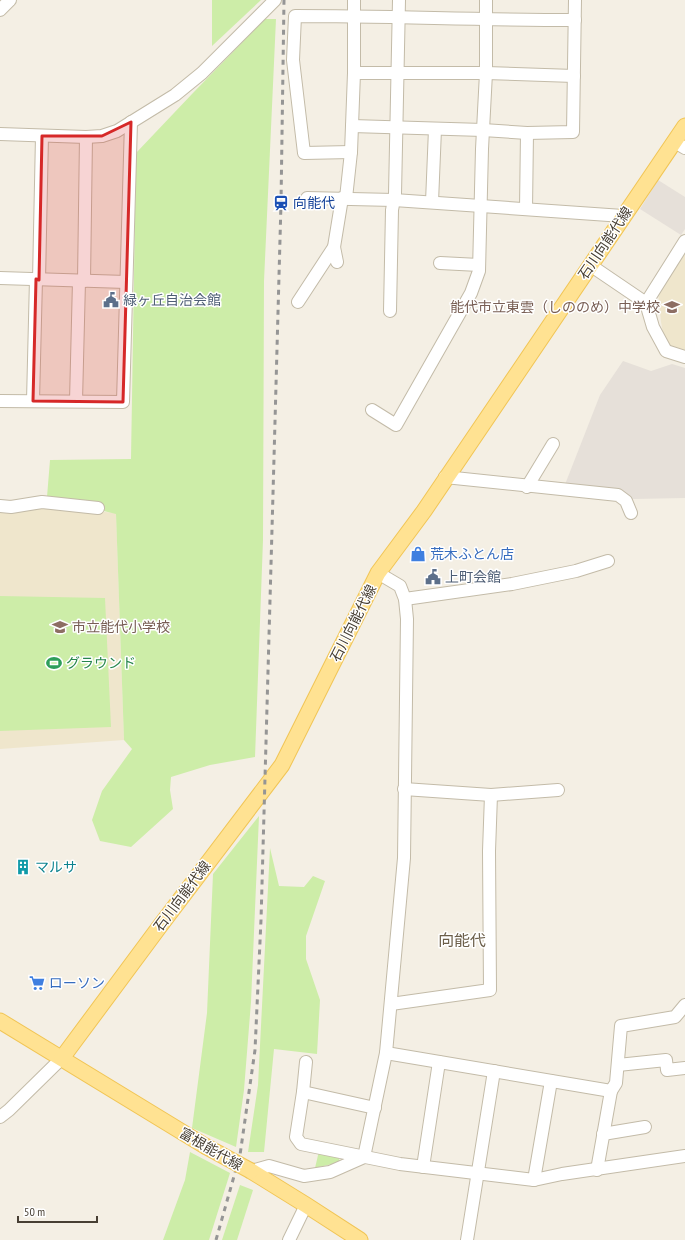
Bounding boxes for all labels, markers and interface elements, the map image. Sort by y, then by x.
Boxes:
station icon: 向能代 [272,194,290,212]
place label: 向能代 [293,194,335,212]
street label: 石川向能代線 [574,203,636,283]
public building icon: 緑ヶ丘自治会館 [102,291,120,309]
place label: 緑ヶ丘自治会館 [123,291,221,309]
place label: 能代市立東雲（しののめ）中学校 [450,298,660,316]
school or university icon: 能代市立東雲（しののめ）中学校 [663,298,681,316]
shop icon: 荒木ふとん店 [409,545,427,563]
place label: 荒木ふとん店 [430,545,514,563]
public building icon: 上町会館 [424,568,442,586]
place label: 上町会館 [445,568,501,586]
street label: 石川向能代線 [326,581,380,665]
school or university icon: 市立能代小学校 [51,618,69,636]
place label: 市立能代小学校 [72,618,170,636]
sports icon: グラウンド [45,654,63,672]
place label: グラウンド [66,654,136,672]
street label: 石川向能代線 [150,857,214,935]
building icon: マルサ [14,858,32,876]
place label: マルサ [35,858,77,876]
district label: 向能代 [438,930,486,950]
supermarket icon: ローソン [28,974,46,992]
place label: ローソン [49,974,105,992]
street label: 富根能代線 [176,1124,246,1174]
scale bar [18,1198,97,1224]
text: 50 m [24,1204,45,1219]

